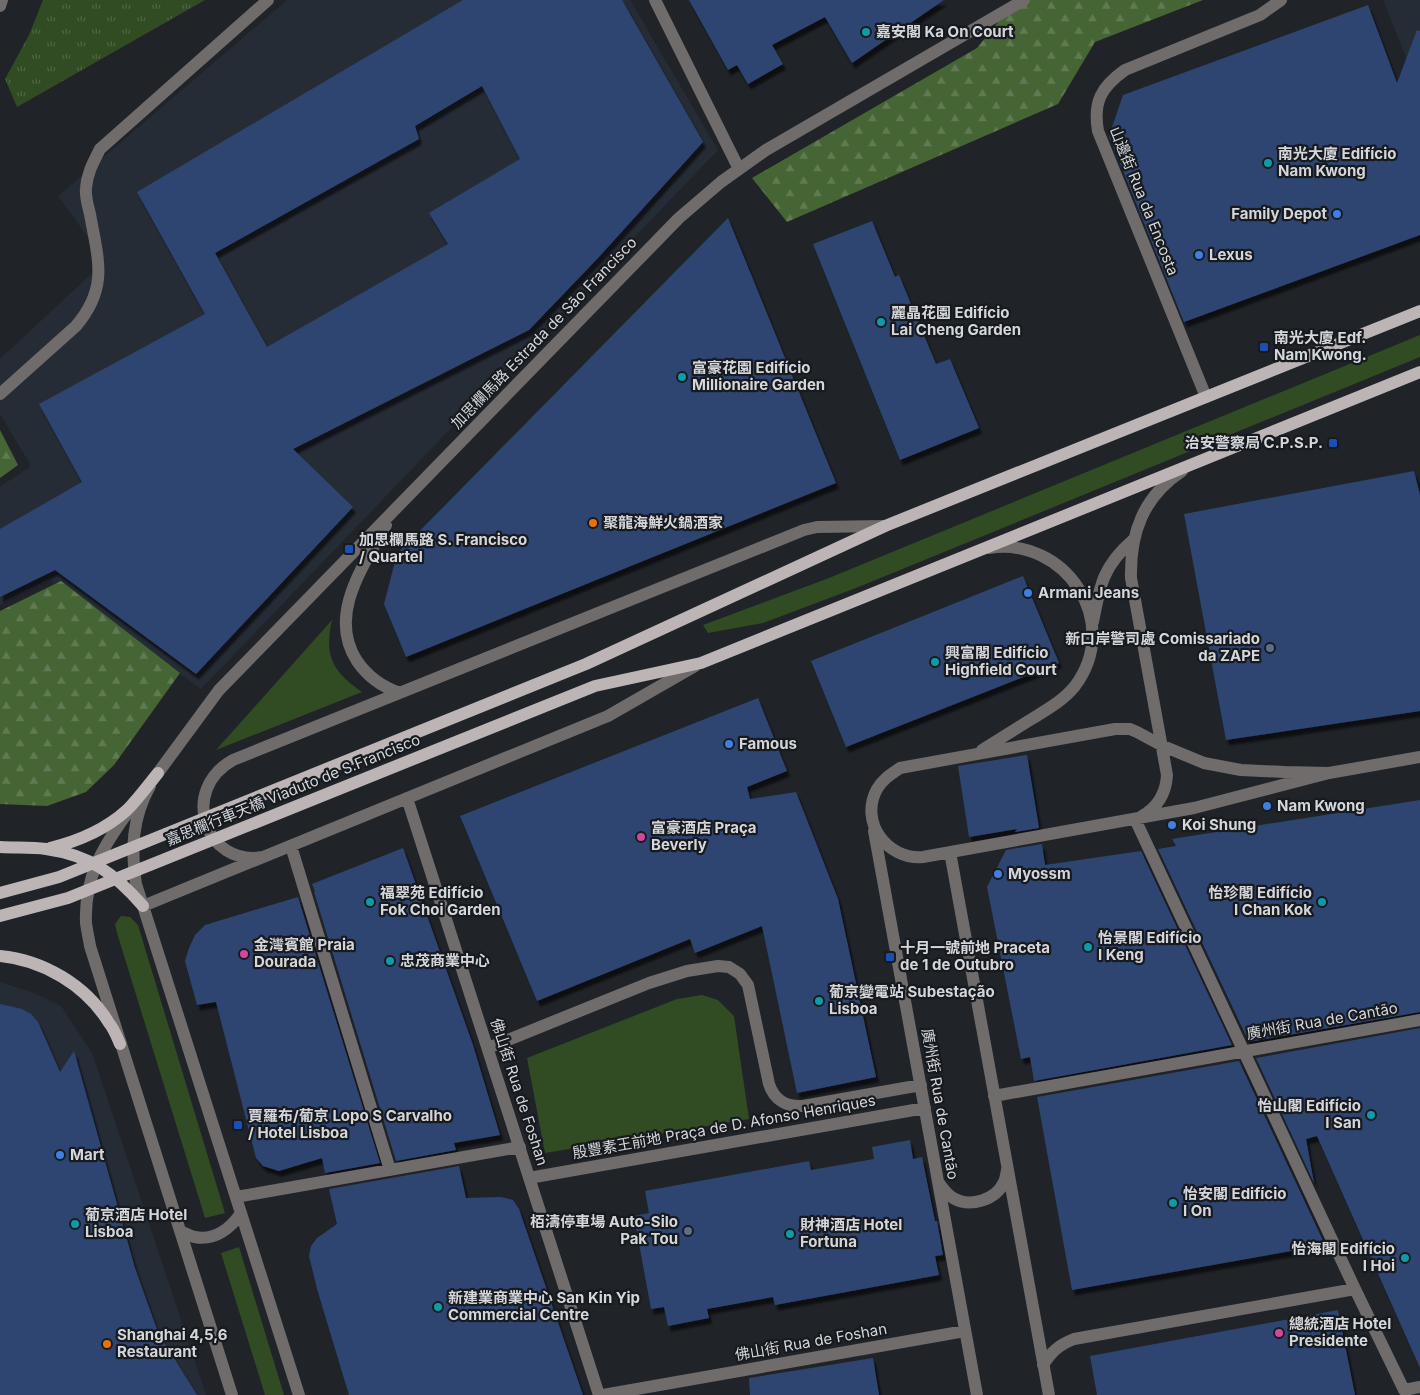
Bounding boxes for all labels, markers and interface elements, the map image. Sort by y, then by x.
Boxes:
place label: 嘉安閣 Ka On Court [876,22,1014,41]
marker: 嘉安閣 Ka On Court [860,26,872,38]
street label: 山邊街 Rua da Encosta [1106,124,1183,278]
place label: 南光大廈 Edifício Nam Kwong [1278,144,1396,180]
marker: 南光大廈 Edifício Nam Kwong [1262,157,1274,169]
place label: Family Depot [1231,204,1327,223]
marker: Family Depot [1331,208,1343,220]
street label: 加思欄馬路 Estrada de São Francisco [447,233,641,433]
place label: Lexus [1209,245,1253,264]
marker: Lexus [1193,249,1205,261]
place label: 麗晶花園 Edifício Lai Cheng Garden [891,303,1021,339]
marker: 麗晶花園 Edifício Lai Cheng Garden [875,316,887,328]
place label: 南光大廈 Edf. Nam Kwong. [1274,328,1367,364]
marker: 南光大廈 Edf. Nam Kwong. [1258,341,1270,353]
place label: 富豪花園 Edifício Millionaire Garden [692,358,825,394]
marker: 富豪花園 Edifício Millionaire Garden [676,371,688,383]
place label: 治安警察局 C.P.S.P. [1185,433,1323,452]
marker: 治安警察局 C.P.S.P. [1327,437,1339,449]
place label: 聚龍海鮮火鍋酒家 [603,513,723,532]
marker: 聚龍海鮮火鍋酒家 [587,517,599,529]
place label: 加思欄馬路 S. Francisco / Quartel [359,530,527,566]
marker: 加思欄馬路 S. Francisco / Quartel [343,543,355,555]
place label: Armani Jeans [1038,583,1139,602]
marker: Armani Jeans [1022,587,1034,599]
place label: 新口岸警司處 Comissariado da ZAPE [1065,629,1260,665]
marker: 新口岸警司處 Comissariado da ZAPE [1264,642,1276,654]
place label: 興富閣 Edifício Highfield Court [945,643,1057,679]
marker: 興富閣 Edifício Highfield Court [929,656,941,668]
street label: 嘉思欄行車天橋 Viaduto de S.Francisco [163,730,423,849]
place label: Famous [739,734,797,753]
marker: Famous [723,738,735,750]
place label: Nam Kwong [1277,796,1365,815]
marker: Nam Kwong [1261,800,1273,812]
place label: Koi Shung [1182,815,1256,834]
place label: 富豪酒店 Praça Beverly [651,818,757,854]
marker: Koi Shung [1166,819,1178,831]
marker: 富豪酒店 Praça Beverly [635,831,647,843]
place label: Myossm [1008,864,1071,883]
marker: Myossm [992,868,1004,880]
place label: 福翠苑 Edifício Fok Choi Garden [380,883,501,919]
place label: 怡珍閣 Edifício I Chan Kok [1209,883,1312,919]
marker: 福翠苑 Edifício Fok Choi Garden [364,896,376,908]
marker: 怡珍閣 Edifício I Chan Kok [1316,896,1328,908]
place label: 怡景閣 Edifício I Keng [1098,928,1201,964]
place label: 金灣賓館 Praia Dourada [254,935,355,971]
place label: 十月一號前地 Praceta de 1 de Outubro [900,938,1050,974]
marker: 怡景閣 Edifício I Keng [1082,941,1094,953]
marker: 金灣賓館 Praia Dourada [238,948,250,960]
place label: 忠茂商業中心 [400,951,490,970]
marker: 十月一號前地 Praceta de 1 de Outubro [884,951,896,963]
marker: 忠茂商業中心 [384,955,396,967]
place label: 葡京變電站 Subestação Lisboa [829,982,995,1018]
marker: 葡京變電站 Subestação Lisboa [813,995,825,1007]
street label: 廣州街 Rua de Cantão [1245,998,1399,1043]
street label: 佛山街 Rua de Foshan [487,1016,552,1168]
street label: 廣州街 Rua de Cantão [918,1027,963,1181]
street label: 殷豐素王前地 Praça de D. Afonso Henriques [571,1090,877,1163]
place label: 怡山閣 Edifício I San [1258,1096,1361,1132]
place label: 賈羅布/葡京 Lopo S Carvalho / Hotel Lisboa [248,1106,452,1142]
marker: 怡山閣 Edifício I San [1365,1109,1377,1121]
marker: 賈羅布/葡京 Lopo S Carvalho / Hotel Lisboa [232,1119,244,1131]
place label: Mart [70,1145,105,1164]
marker: Mart [54,1149,66,1161]
place label: 怡安閣 Edifício I On [1183,1184,1286,1220]
marker: 怡安閣 Edifício I On [1167,1197,1179,1209]
place label: 葡京酒店 Hotel Lisboa [85,1205,187,1241]
place label: 栢濤停車場 Auto-Silo Pak Tou [530,1212,678,1248]
place label: 財神酒店 Hotel Fortuna [800,1215,902,1251]
marker: 葡京酒店 Hotel Lisboa [69,1218,81,1230]
marker: 栢濤停車場 Auto-Silo Pak Tou [682,1225,694,1237]
marker: 財神酒店 Hotel Fortuna [784,1228,796,1240]
place label: 怡海閣 Edifício I Hoi [1292,1239,1395,1275]
marker: 怡海閣 Edifício I Hoi [1399,1252,1411,1264]
place label: 新建業商業中心 San Kin Yip Commercial Centre [448,1288,640,1324]
marker: 新建業商業中心 San Kin Yip Commercial Centre [432,1301,444,1313]
place label: 總統酒店 Hotel Presidente [1289,1314,1391,1350]
street label: 佛山街 Rua de Foshan [733,1319,888,1364]
place label: Shanghai 4,5,6 Restaurant [117,1325,228,1361]
marker: 總統酒店 Hotel Presidente [1273,1327,1285,1339]
marker: Shanghai 4,5,6 Restaurant [101,1338,113,1350]

